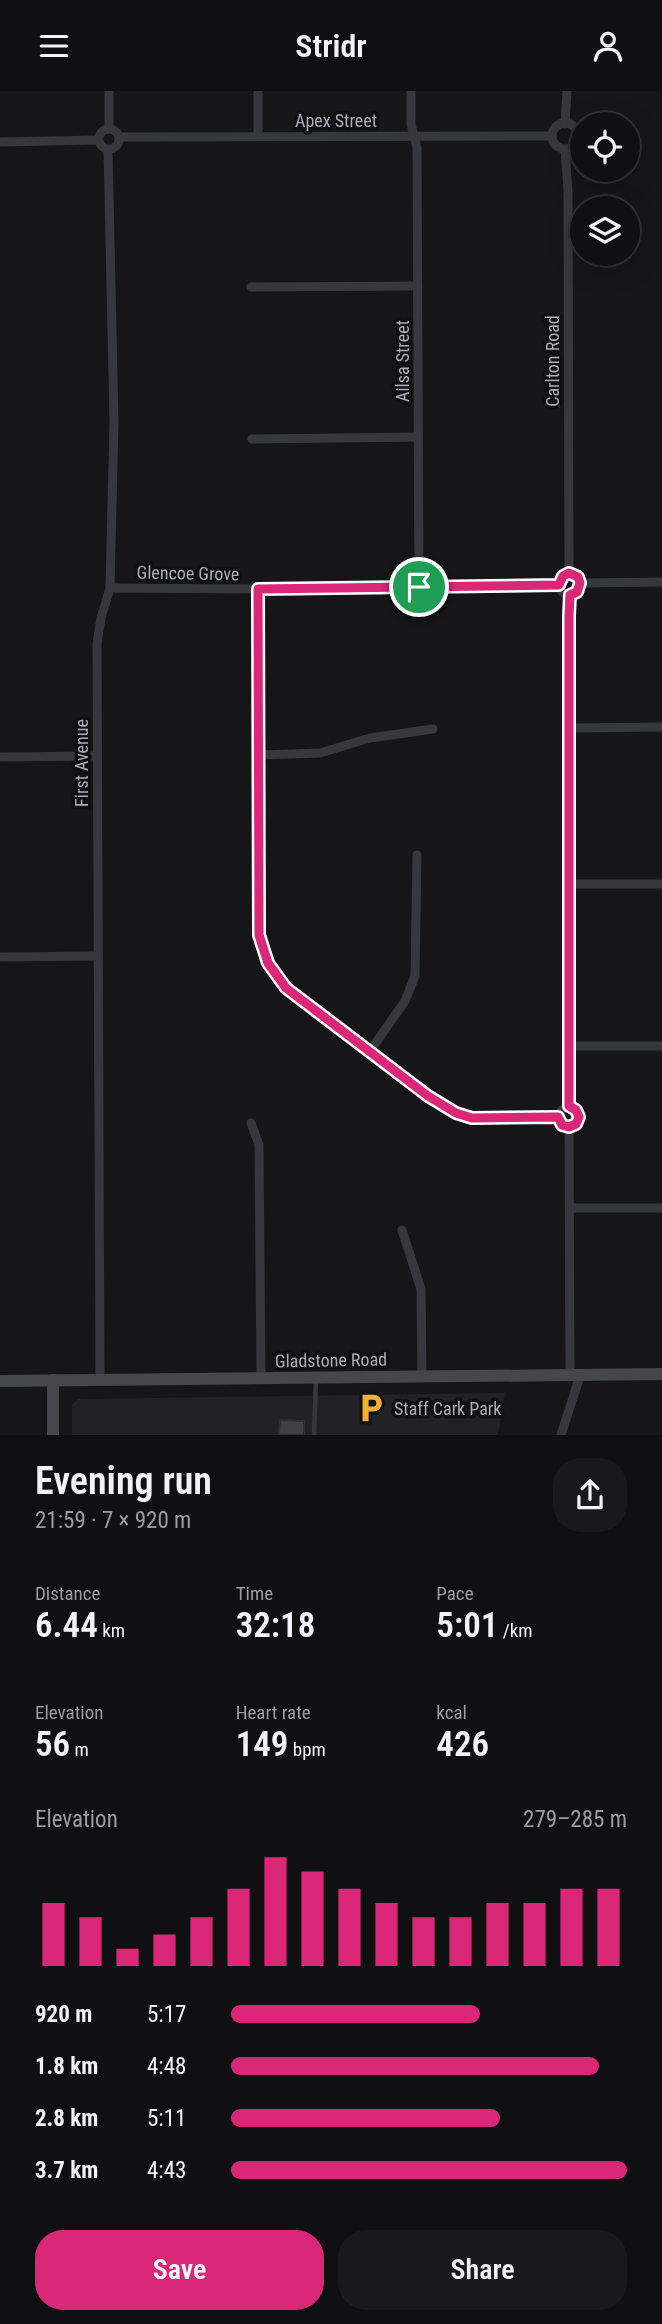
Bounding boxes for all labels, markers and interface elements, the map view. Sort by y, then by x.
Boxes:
icon: menu [35,27,73,65]
text: Stridr [295,27,367,65]
icon: person [589,27,627,65]
street label: Apex Street [295,110,377,131]
map controls [570,112,640,266]
button: locate [570,112,640,182]
button: layers [570,196,640,266]
street label: Carlton Road [542,315,563,407]
street label: Ailsa Street [392,320,413,402]
pin [389,557,449,617]
street label: Glencoe Grove [136,562,240,584]
icon: arrive [400,568,438,606]
street label: First Avenue [71,719,92,807]
street label: Gladstone Road [275,1349,387,1371]
parking icon: Staff Cark Park [354,1391,388,1425]
place label: Staff Cark Park [394,1398,501,1419]
button: share [553,1458,627,1532]
text: Evening run [35,1459,212,1503]
text: 21:59 · 7 × 920 m [35,1507,191,1534]
text: Distance [35,1582,100,1605]
text: Time [236,1582,273,1605]
text: Pace [436,1582,474,1605]
text: 6.44 [35,1605,98,1646]
text: 32:18 [236,1605,315,1646]
text: 5:01 [436,1605,498,1646]
text: km [98,1619,125,1642]
text: /km [498,1619,533,1642]
text: Elevation [35,1701,103,1724]
text: Heart rate [236,1701,311,1724]
text: kcal [436,1701,467,1724]
text: 56 [35,1724,70,1765]
text: 149 [236,1724,288,1765]
text: 426 [436,1724,489,1765]
text: m [70,1738,89,1761]
text: bpm [288,1738,326,1761]
text: Elevation [35,1806,118,1833]
text: 279–285 m [523,1806,627,1833]
text: 920 m [35,2001,92,2028]
text: 5:17 [147,2001,186,2028]
text: 1.8 km [35,2053,98,2080]
text: 4:48 [147,2053,186,2080]
text: 2.8 km [35,2105,98,2132]
text: 5:11 [147,2105,186,2132]
text: 3.7 km [35,2157,98,2184]
text: 4:43 [147,2157,186,2184]
button: Save [35,2230,324,2310]
button: Share [338,2230,627,2310]

